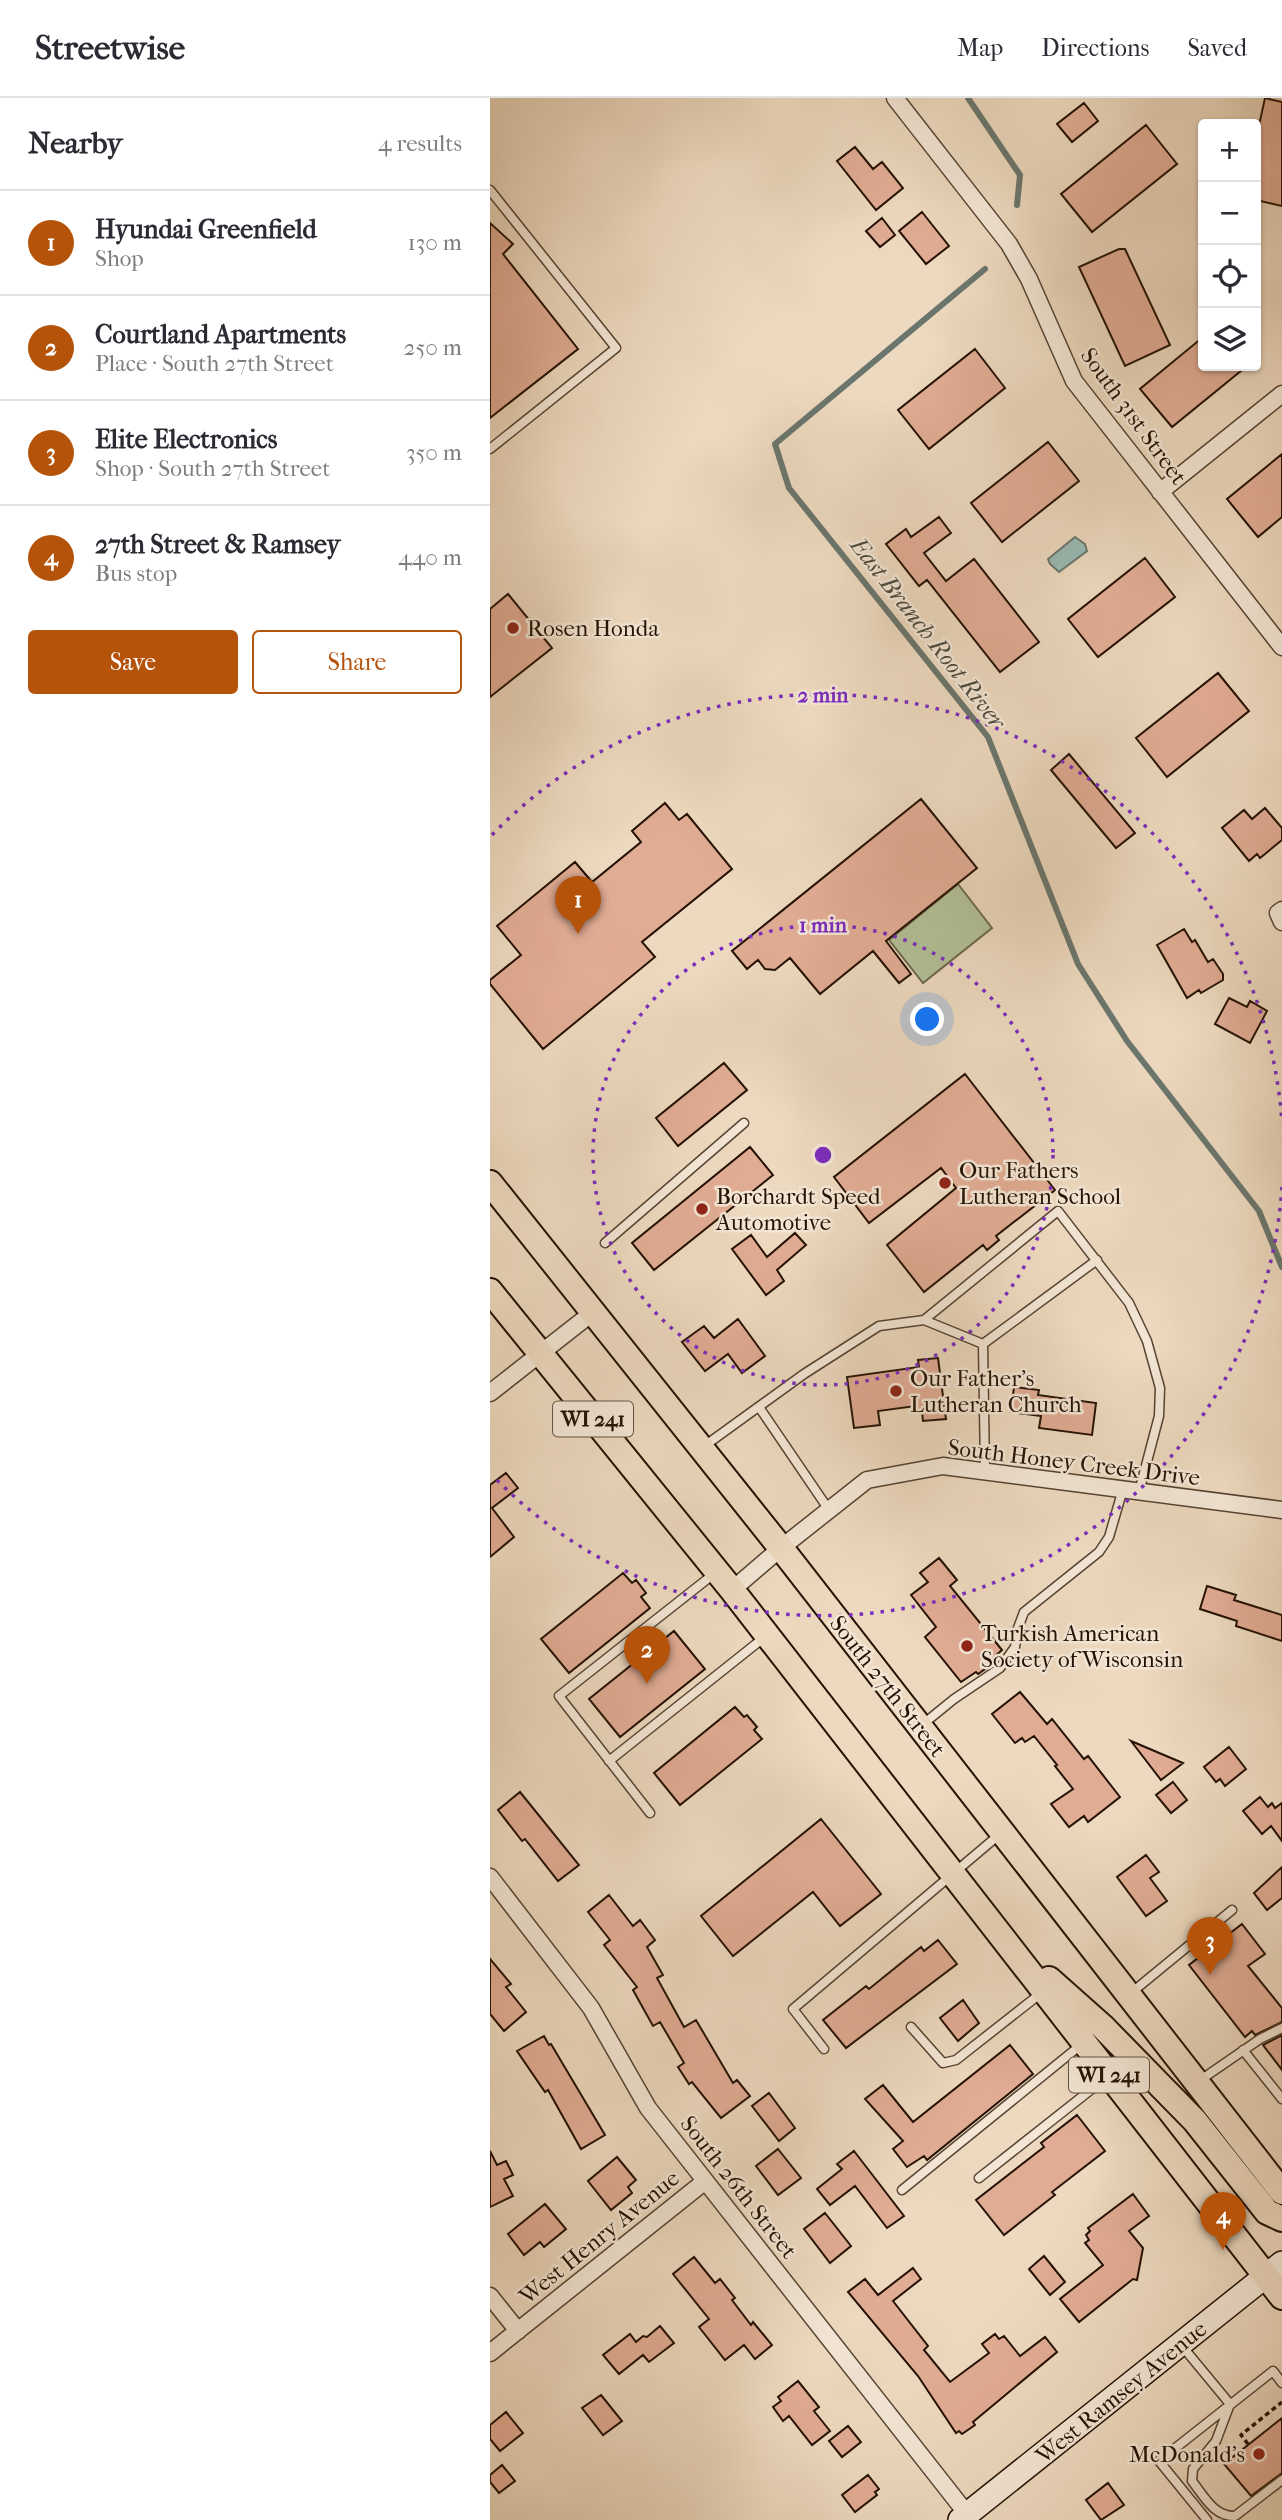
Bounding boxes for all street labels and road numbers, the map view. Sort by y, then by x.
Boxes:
street label: South 31st Street [1075,343,1192,490]
road number: WI 241 [553,1402,633,1436]
street label: South Honey Creek Drive [946,1434,1202,1491]
street label: South 27th Street [824,1610,951,1762]
road number: WI 241 [1069,2058,1149,2092]
street label: South 26th Street [675,2111,803,2264]
street label: West Henry Avenue [513,2165,685,2311]
street label: West Ramsey Avenue [1030,2315,1212,2470]

